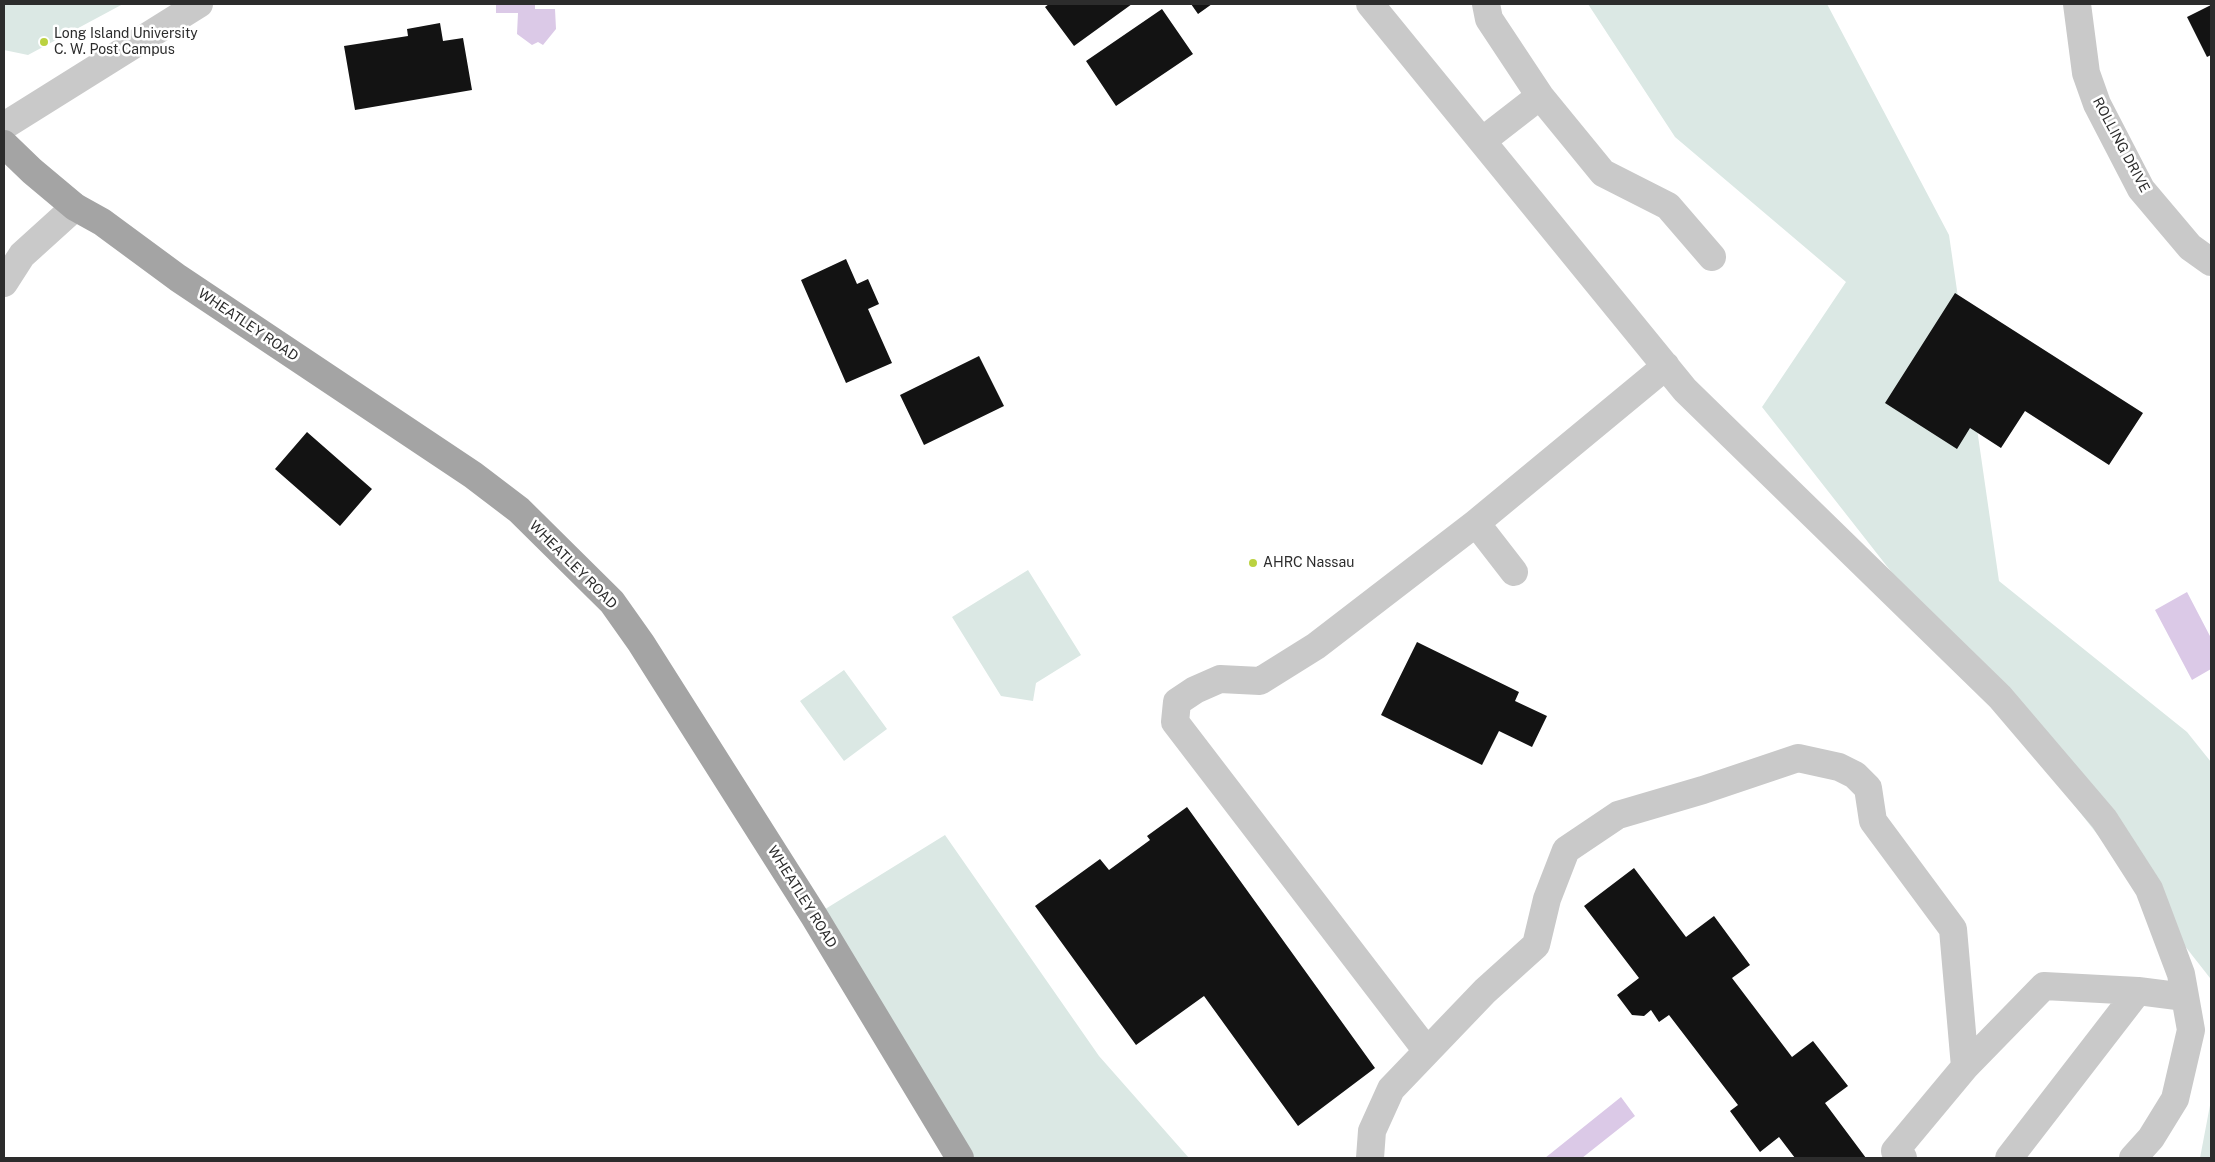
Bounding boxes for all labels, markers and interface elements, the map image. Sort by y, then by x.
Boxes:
place label: Long Island University C. W. Post Campus [54,26,198,58]
marker: Long Island University C. W. Post Campus [38,36,50,48]
street label: ROLLING DRIVE [2089,95,2153,195]
street label: WHEATLEY ROAD [195,285,301,365]
street label: WHEATLEY ROAD [526,518,620,612]
place label: AHRC Nassau [1263,555,1354,571]
marker: AHRC Nassau [1247,557,1259,569]
street label: WHEATLEY ROAD [764,843,840,951]

